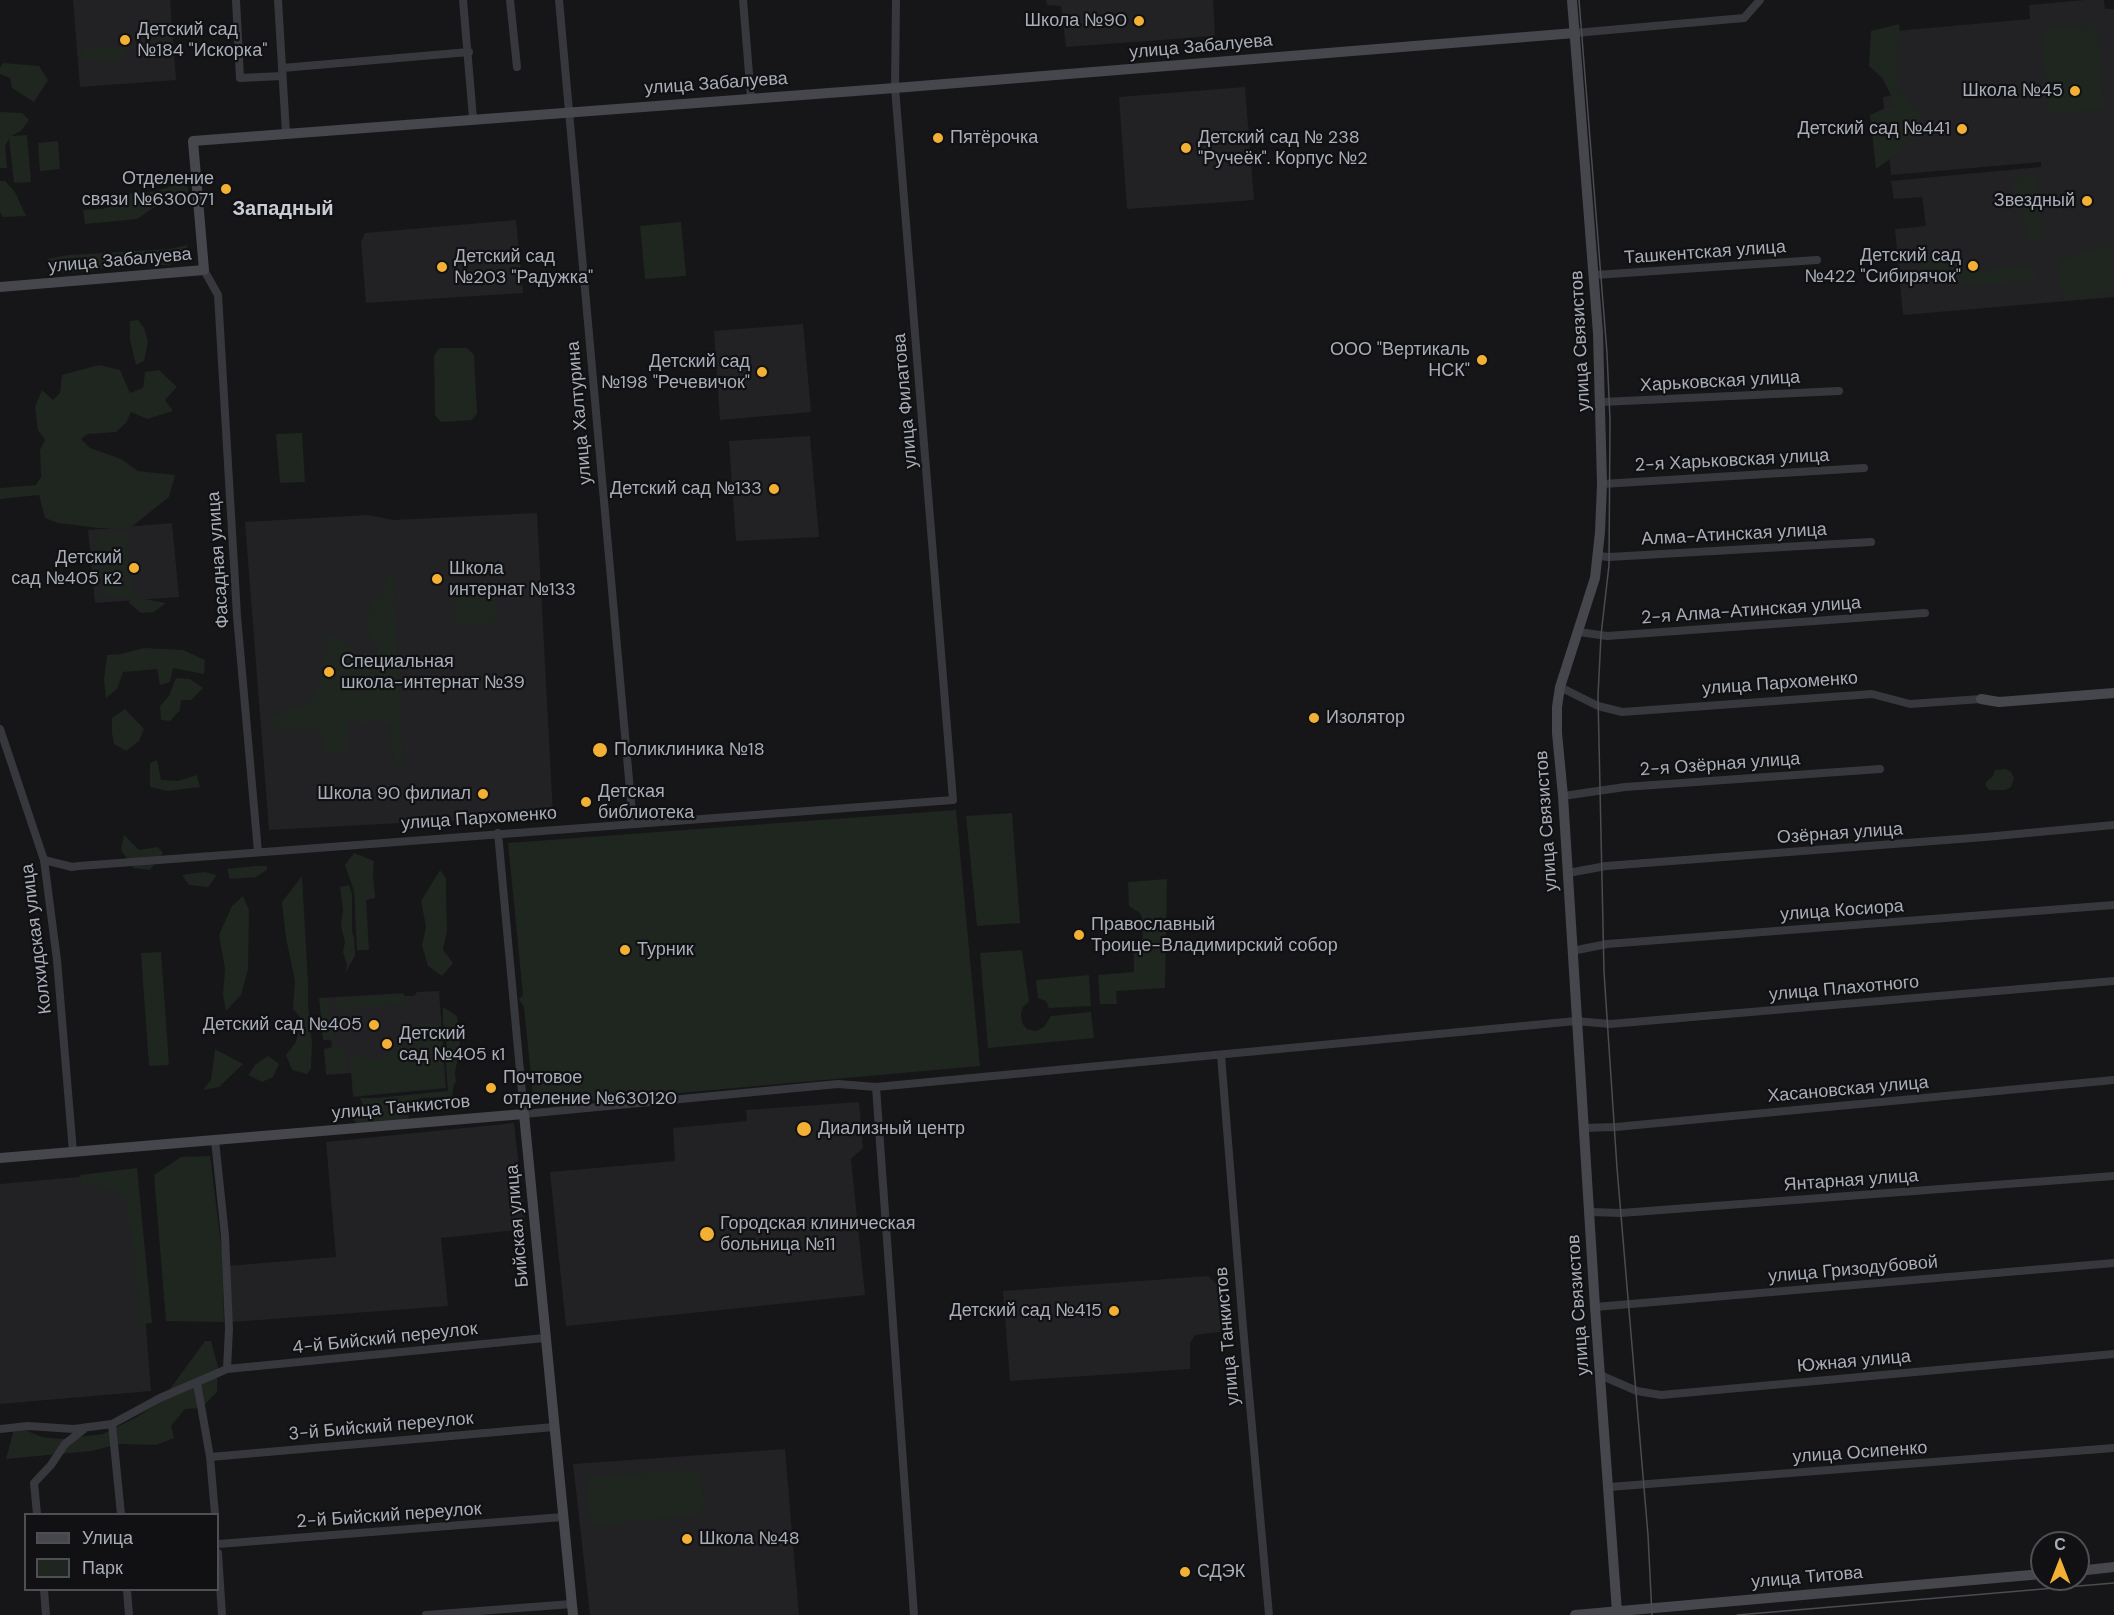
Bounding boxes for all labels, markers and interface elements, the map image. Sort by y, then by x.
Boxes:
place label: Школа №90 [1025,10,1127,32]
marker: Школа №90 [1132,14,1146,28]
place label: Детский сад №184 "Искорка" [137,19,267,62]
street label: улица Забалуева [1128,30,1274,64]
marker: Детский сад №184 "Искорка" [118,33,132,47]
street label: улица Забалуева [644,68,788,100]
place label: Школа №45 [1962,80,2063,102]
marker: Школа №45 [2068,84,2082,98]
place label: Детский сад №441 [1798,118,1950,140]
marker: Детский сад №441 [1955,122,1969,136]
place label: Пятёрочка [950,127,1038,149]
place label: Детский сад № 238 "Ручеёк". Корпус №2 [1198,127,1368,170]
marker: Пятёрочка [931,131,945,145]
marker: Детский сад № 238 "Ручеёк". Корпус №2 [1179,141,1193,155]
place label: Отделение связи №630071 [82,168,214,210]
marker: Отделение связи №630071 [219,182,233,196]
place label: Звездный [1994,190,2075,212]
marker: Звездный [2080,194,2094,208]
district label: Западный [232,198,334,222]
street label: Ташкентская улица [1623,237,1787,269]
street label: улица Забалуева [47,244,193,278]
place label: Детский сад №422 "Сибирячок" [1805,245,1961,288]
place label: Детский сад №203 "Радужка" [454,246,593,288]
marker: Детский сад №422 "Сибирячок" [1966,259,1980,273]
marker: Детский сад №203 "Радужка" [435,260,449,274]
street label: улица Связистов [1567,270,1595,412]
street label: улица Филатова [889,333,923,469]
place label: ООО "Вертикаль НСК" [1330,339,1470,382]
street label: улица Халтурина [563,340,597,486]
place label: Детский сад №198 "Речевичок" [601,351,750,394]
marker: ООО "Вертикаль НСК" [1475,353,1489,367]
marker: Детский сад №198 "Речевичок" [755,365,769,379]
street label: Харьковская улица [1639,367,1801,397]
street label: 2-я Харьковская улица [1634,445,1830,477]
place label: Детский сад №133 [610,478,762,500]
marker: Детский сад №133 [767,482,781,496]
street label: Фасадная улица [203,491,235,629]
street label: Алма-Атинская улица [1641,519,1827,551]
place label: Детский сад №405 к2 [11,547,122,590]
place label: Школа интернат №133 [449,558,576,600]
marker: Детский сад №405 к2 [127,561,141,575]
marker: Школа интернат №133 [430,572,444,586]
street label: 2-я Алма-Атинская улица [1640,593,1862,629]
place label: Специальная школа-интернат №39 [341,651,525,694]
marker: Специальная школа-интернат №39 [322,665,336,679]
street label: улица Пархоменко [1701,668,1859,700]
place label: Изолятор [1326,707,1405,729]
marker: Изолятор [1307,711,1321,725]
place label: Поликлиника №18 [614,739,765,761]
marker: Поликлиника №18 [591,741,609,759]
street label: 2-я Озёрная улица [1639,749,1801,781]
street label: улица Связистов [1531,750,1563,892]
place label: Детская библиотека [598,781,694,824]
place label: Школа 90 филиал [317,783,471,805]
marker: Школа 90 филиал [476,787,490,801]
marker: Детская библиотека [579,795,593,809]
street label: улица Пархоменко [400,803,558,835]
street label: Озёрная улица [1776,819,1904,849]
street label: Колхидская улица [17,863,57,1015]
street label: улица Косиора [1779,896,1905,926]
place label: Православный Троице-Владимирский собор [1091,914,1338,956]
marker: Православный Троице-Владимирский собор [1072,928,1086,942]
place label: Турник [637,939,694,961]
marker: Турник [618,943,632,957]
street label: улица Плахотного [1768,972,1920,1006]
place label: Детский сад №405 [203,1014,362,1036]
marker: Детский сад №405 [367,1018,381,1032]
place label: Детский сад №405 к1 [399,1023,505,1066]
marker: Детский сад №405 к1 [380,1037,394,1051]
place label: Почтовое отделение №630120 [503,1067,677,1110]
street label: Хасановская улица [1767,1072,1929,1108]
marker: Почтовое отделение №630120 [484,1081,498,1095]
street label: улица Танкистов [331,1091,471,1125]
place label: Диализный центр [818,1118,965,1140]
marker: Диализный центр [795,1120,813,1138]
street label: Бийская улица [502,1164,534,1288]
street label: Янтарная улица [1783,1166,1919,1196]
place label: Городская клиническая больница №11 [720,1213,916,1256]
marker: Городская клиническая больница №11 [698,1225,716,1243]
street label: улица Связистов [1563,1234,1595,1376]
street label: улица Гризодубовой [1767,1252,1939,1288]
street label: улица Танкистов [1211,1266,1245,1406]
place label: Детский сад №415 [949,1300,1102,1322]
marker: Детский сад №415 [1107,1304,1121,1318]
street label: 4-й Бийский переулок [291,1319,479,1359]
street label: Южная улица [1796,1346,1912,1378]
street label: 3-й Бийский переулок [288,1408,474,1446]
street label: улица Осипенко [1792,1438,1928,1468]
street label: 2-й Бийский переулок [296,1499,482,1533]
legend [24,1513,219,1591]
text: Улица [82,1526,133,1550]
place label: Школа №48 [699,1528,800,1550]
north arrow [2030,1531,2090,1591]
marker: Школа №48 [680,1532,694,1546]
text: С [2054,1534,2066,1555]
text: Парк [82,1556,123,1580]
place label: СДЭК [1197,1561,1245,1583]
street label: улица Титова [1750,1562,1864,1594]
marker: СДЭК [1178,1565,1192,1579]

